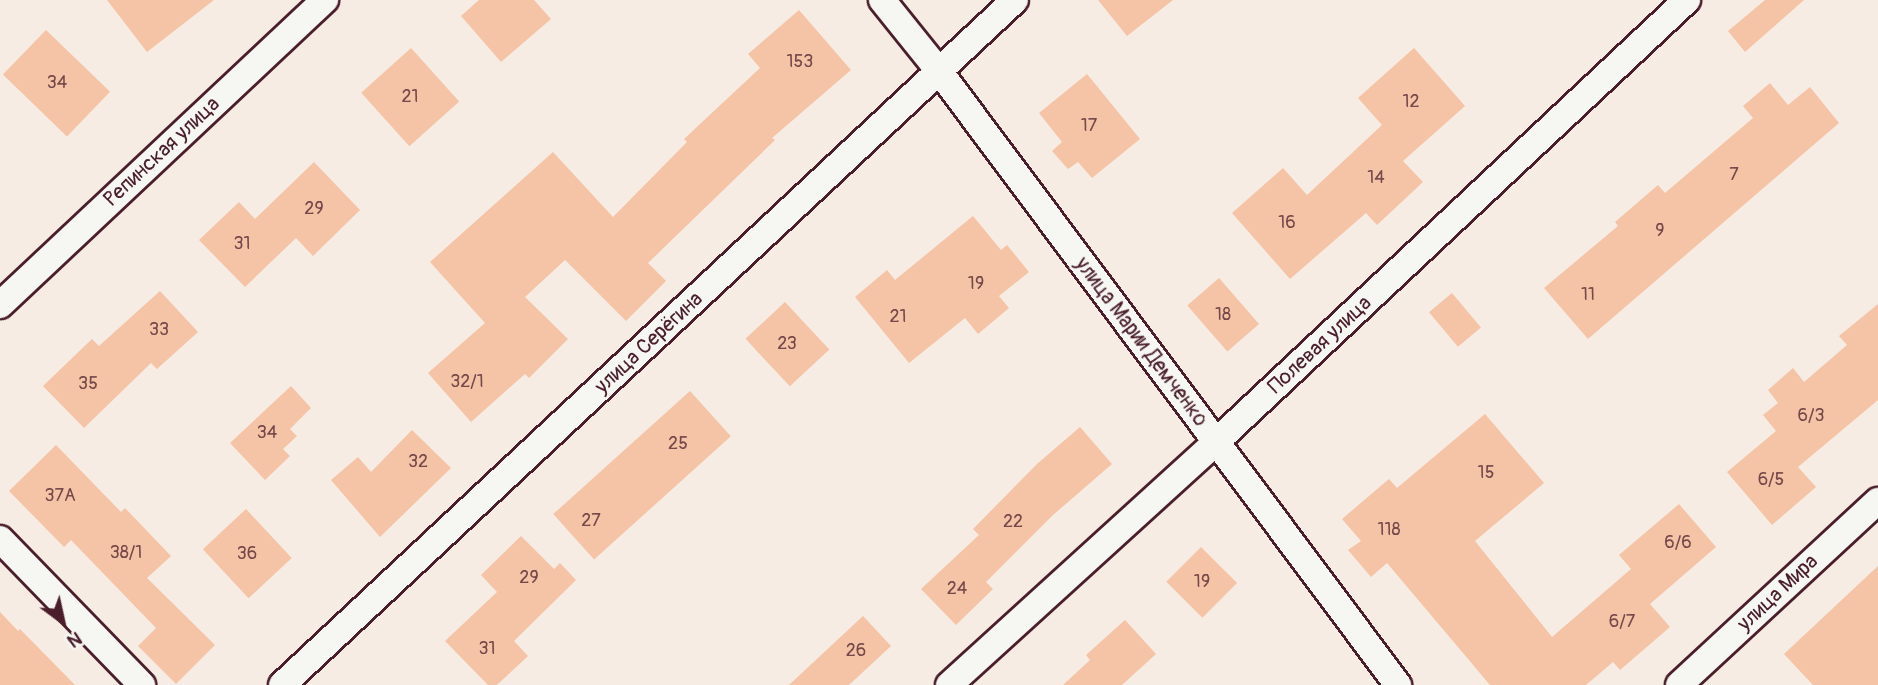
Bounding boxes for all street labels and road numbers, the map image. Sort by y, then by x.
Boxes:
street label: Репинская улица [99,92,225,212]
street label: улица Марии Демченко [1069,252,1213,432]
street label: улица Серёгина [590,287,708,399]
street label: Полевая улица [1263,291,1377,399]
street label: улица Мира [1732,549,1824,637]

